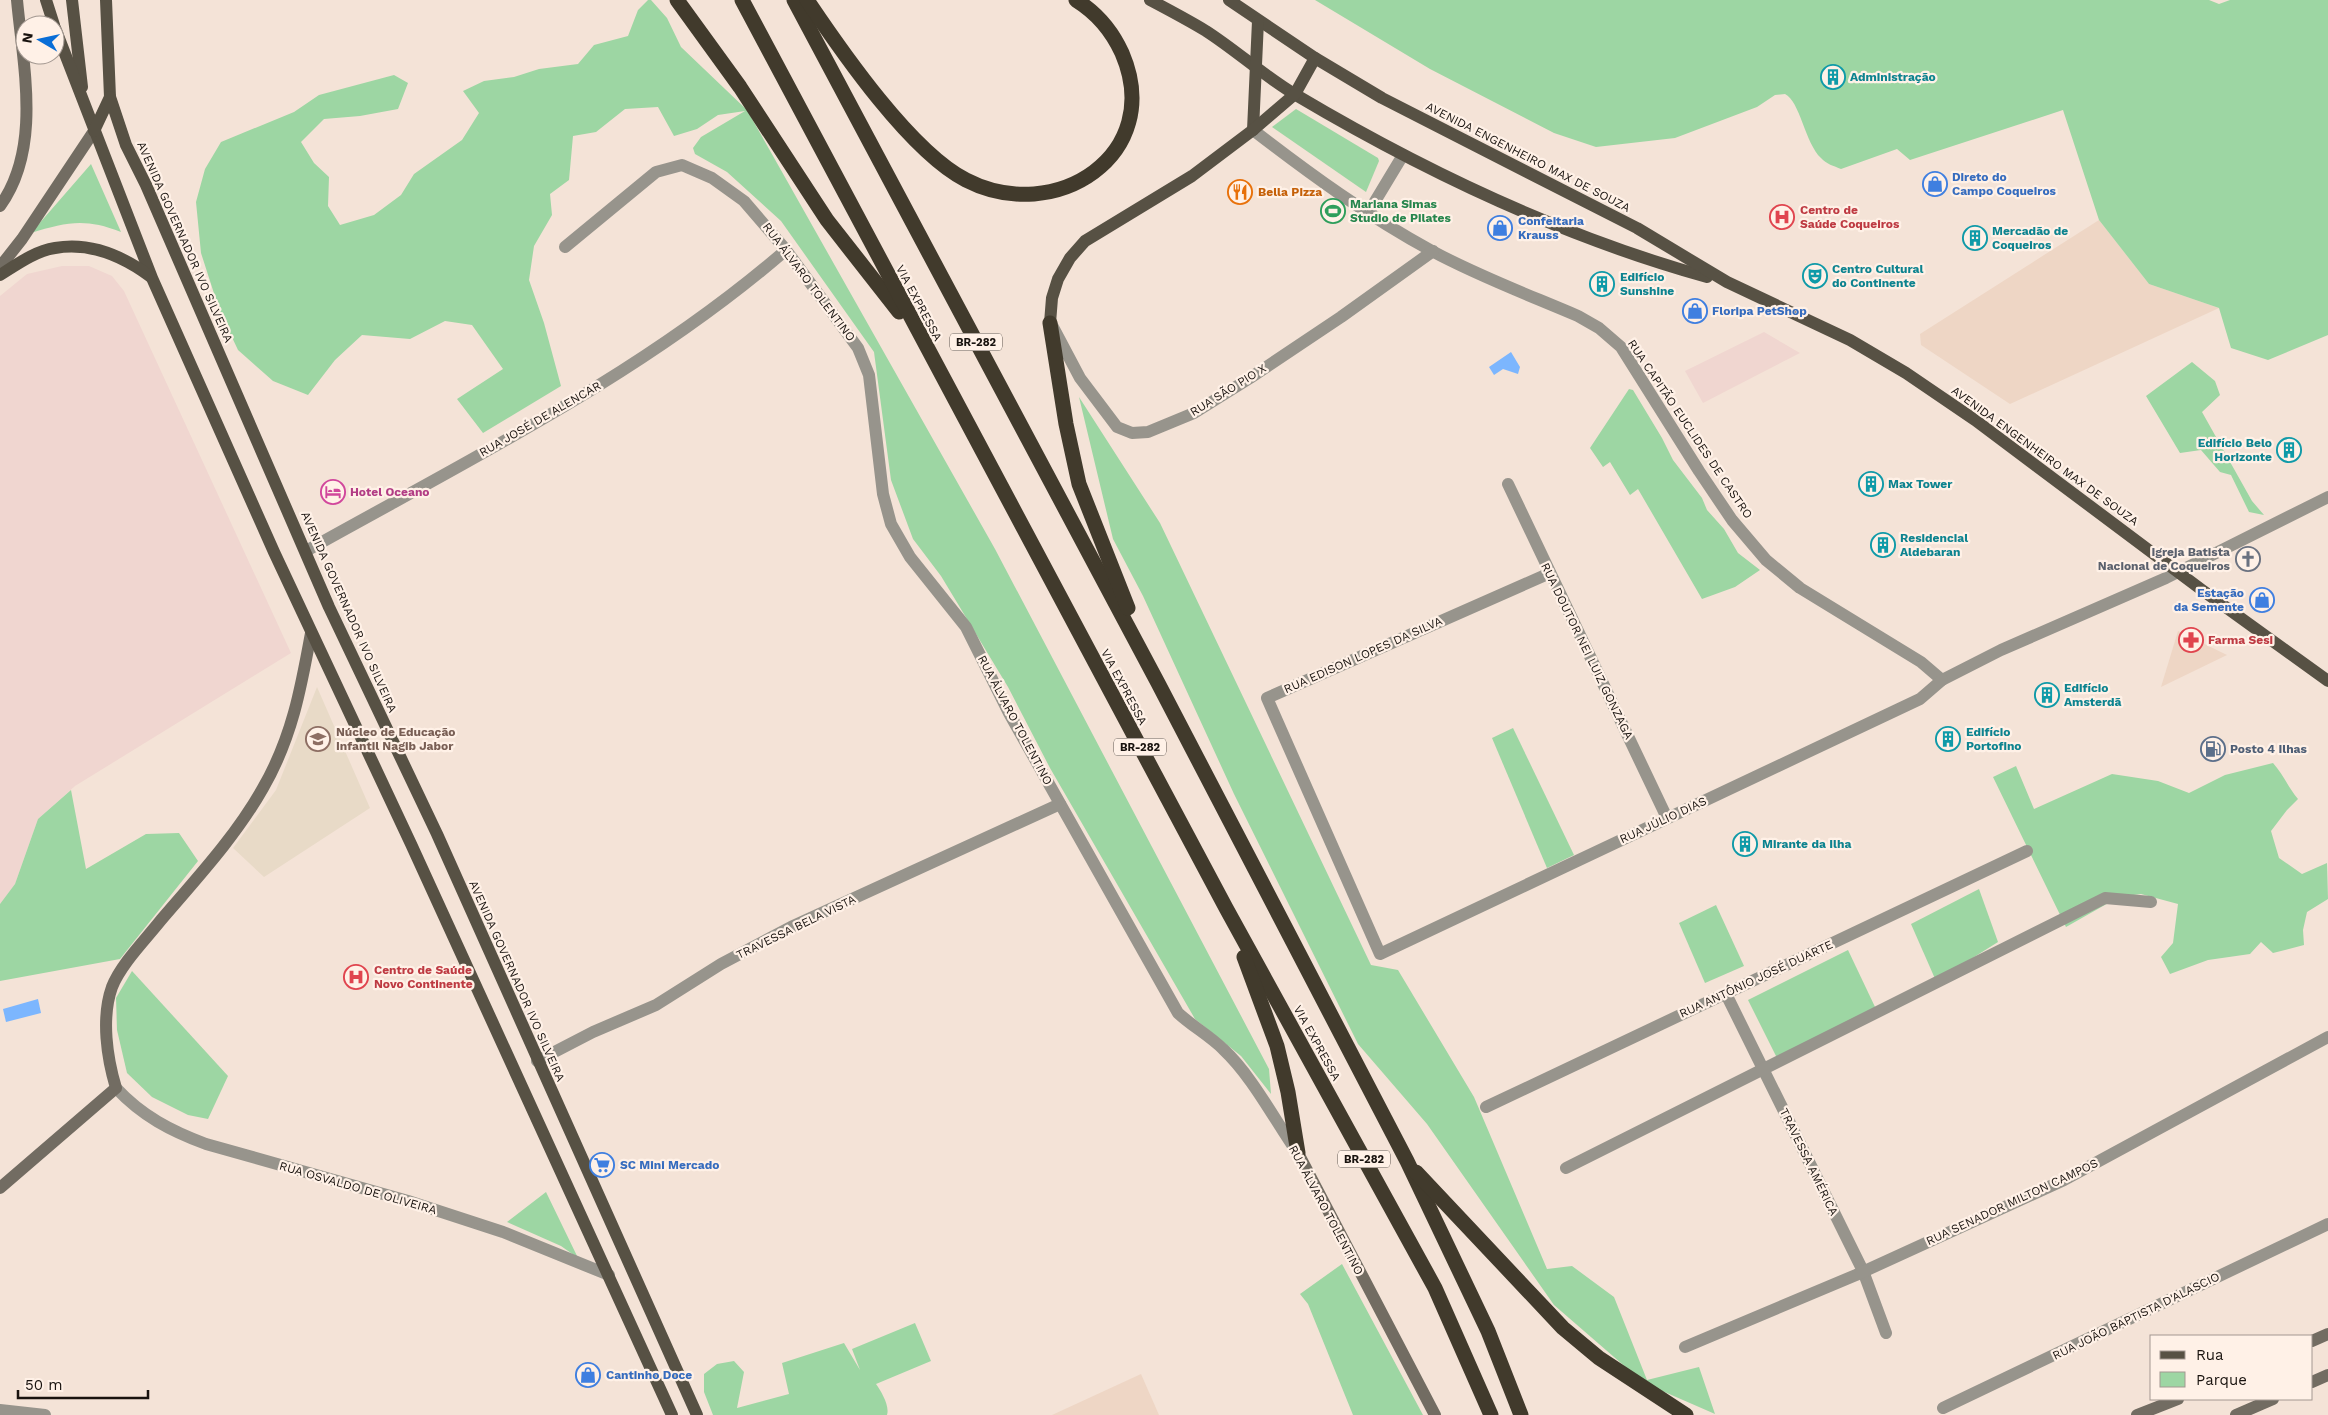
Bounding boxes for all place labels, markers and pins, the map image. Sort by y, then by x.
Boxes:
building icon: Administração [1820,64,1846,90]
place label: Administração [1850,70,1936,84]
place label: Direto do Campo Coqueiros [1952,170,2057,198]
shop icon: Direto do Campo Coqueiros [1922,171,1948,197]
restaurant icon: Bella Pizza [1227,179,1253,205]
place label: Bella Pizza [1258,185,1322,199]
place label: Mariana Simas Studio de Pilates [1350,197,1451,225]
sports icon: Mariana Simas Studio de Pilates [1320,198,1346,224]
place label: Centro de Saúde Coqueiros [1800,203,1900,231]
hospital icon: Centro de Saúde Coqueiros [1769,204,1795,230]
place label: Confeitaria Krauss [1518,214,1584,242]
shop icon: Confeitaria Krauss [1487,215,1513,241]
place label: Mercadão de Coqueiros [1992,224,2068,252]
building icon: Mercadão de Coqueiros [1962,225,1988,251]
place label: Centro Cultural do Continente [1832,262,1924,290]
theatre icon: Centro Cultural do Continente [1802,263,1828,289]
place label: Edifício Sunshine [1620,270,1674,298]
building icon: Edifício Sunshine [1589,271,1615,297]
shop icon: Floripa PetShop [1682,298,1708,324]
place label: Floripa PetShop [1712,304,1807,318]
place label: Edifício Belo Horizonte [2198,436,2272,464]
building icon: Edifício Belo Horizonte [2276,437,2302,463]
building icon: Max Tower [1858,471,1884,497]
place label: Max Tower [1888,477,1953,491]
hotel icon: Hotel Oceano [320,479,346,505]
place label: Hotel Oceano [350,485,430,499]
place label: Residencial Aldebaran [1900,531,1968,559]
building icon: Residencial Aldebaran [1870,532,1896,558]
place label: Igreja Batista Nacional de Coqueiros [2098,545,2231,573]
church icon: Igreja Batista Nacional de Coqueiros [2235,546,2261,572]
place label: Estação da Semente [2174,586,2244,614]
shop icon: Estação da Semente [2249,587,2275,613]
pharmacy icon: Farma Sesi [2178,627,2204,653]
place label: Farma Sesi [2208,633,2273,647]
place label: Edifício Amsterdã [2064,681,2122,709]
building icon: Edifício Amsterdã [2034,682,2060,708]
place label: Núcleo de Educação Infantil Nagib Jabor [336,725,456,753]
place label: Edifício Portofino [1966,725,2022,753]
school or university icon: Núcleo de Educação Infantil Nagib Jabor [305,726,331,752]
building icon: Edifício Portofino [1935,726,1961,752]
fuel station icon: Posto 4 Ilhas [2200,736,2226,762]
place label: Posto 4 Ilhas [2230,742,2308,756]
building icon: Mirante da Ilha [1732,831,1758,857]
place label: Mirante da Ilha [1762,837,1851,851]
place label: Centro de Saúde Novo Continente [374,963,473,991]
hospital icon: Centro de Saúde Novo Continente [343,964,369,990]
supermarket icon: SC Mini Mercado [589,1152,615,1178]
place label: SC Mini Mercado [620,1158,719,1172]
shop icon: Cantinho Doce [575,1362,601,1388]
place label: Cantinho Doce [606,1368,692,1382]

